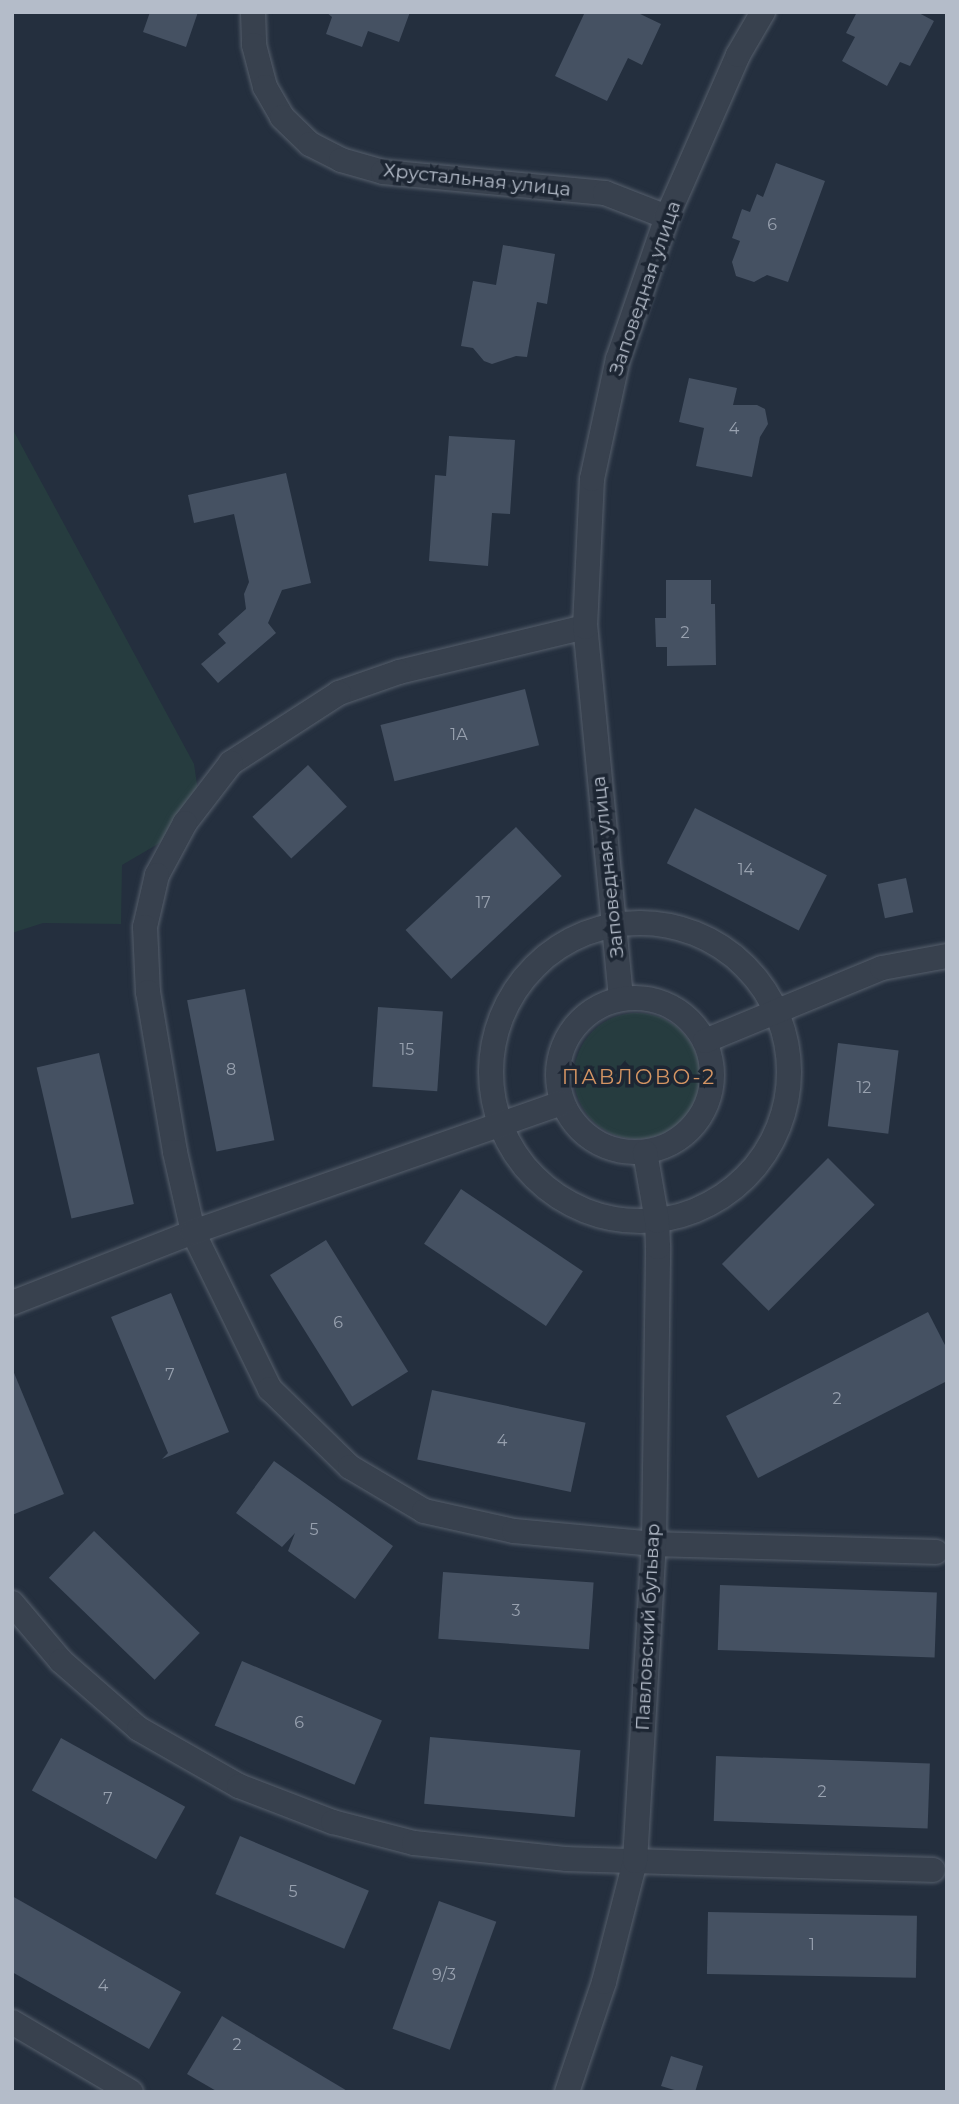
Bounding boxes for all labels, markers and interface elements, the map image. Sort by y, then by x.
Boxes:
street label: Хрустальная улица [382,159,572,201]
street label: Заповедная улица [604,198,686,378]
house number: 6 [767,215,777,235]
house number: 4 [729,419,739,439]
house number: 2 [680,623,690,643]
house number: 1А [450,725,468,745]
street label: Заповедная улица [587,775,629,959]
house number: 14 [738,860,754,880]
house number: 17 [475,893,491,913]
house number: 15 [400,1040,414,1060]
house number: 8 [226,1060,236,1080]
district label: ПАВЛОВО-2 [563,1064,715,1090]
house number: 12 [857,1078,871,1098]
house number: 6 [333,1313,343,1333]
house number: 7 [165,1365,175,1385]
house number: 2 [832,1389,842,1409]
house number: 4 [497,1431,507,1451]
house number: 5 [309,1520,319,1540]
street label: Павловский бульвар [631,1523,665,1731]
house number: 3 [511,1601,521,1621]
house number: 6 [294,1713,304,1733]
house number: 2 [817,1782,827,1802]
house number: 7 [103,1789,113,1809]
house number: 5 [288,1882,298,1902]
house number: 1 [809,1935,815,1955]
house number: 9/3 [432,1965,456,1985]
house number: 4 [98,1976,108,1996]
house number: 2 [232,2035,242,2055]

